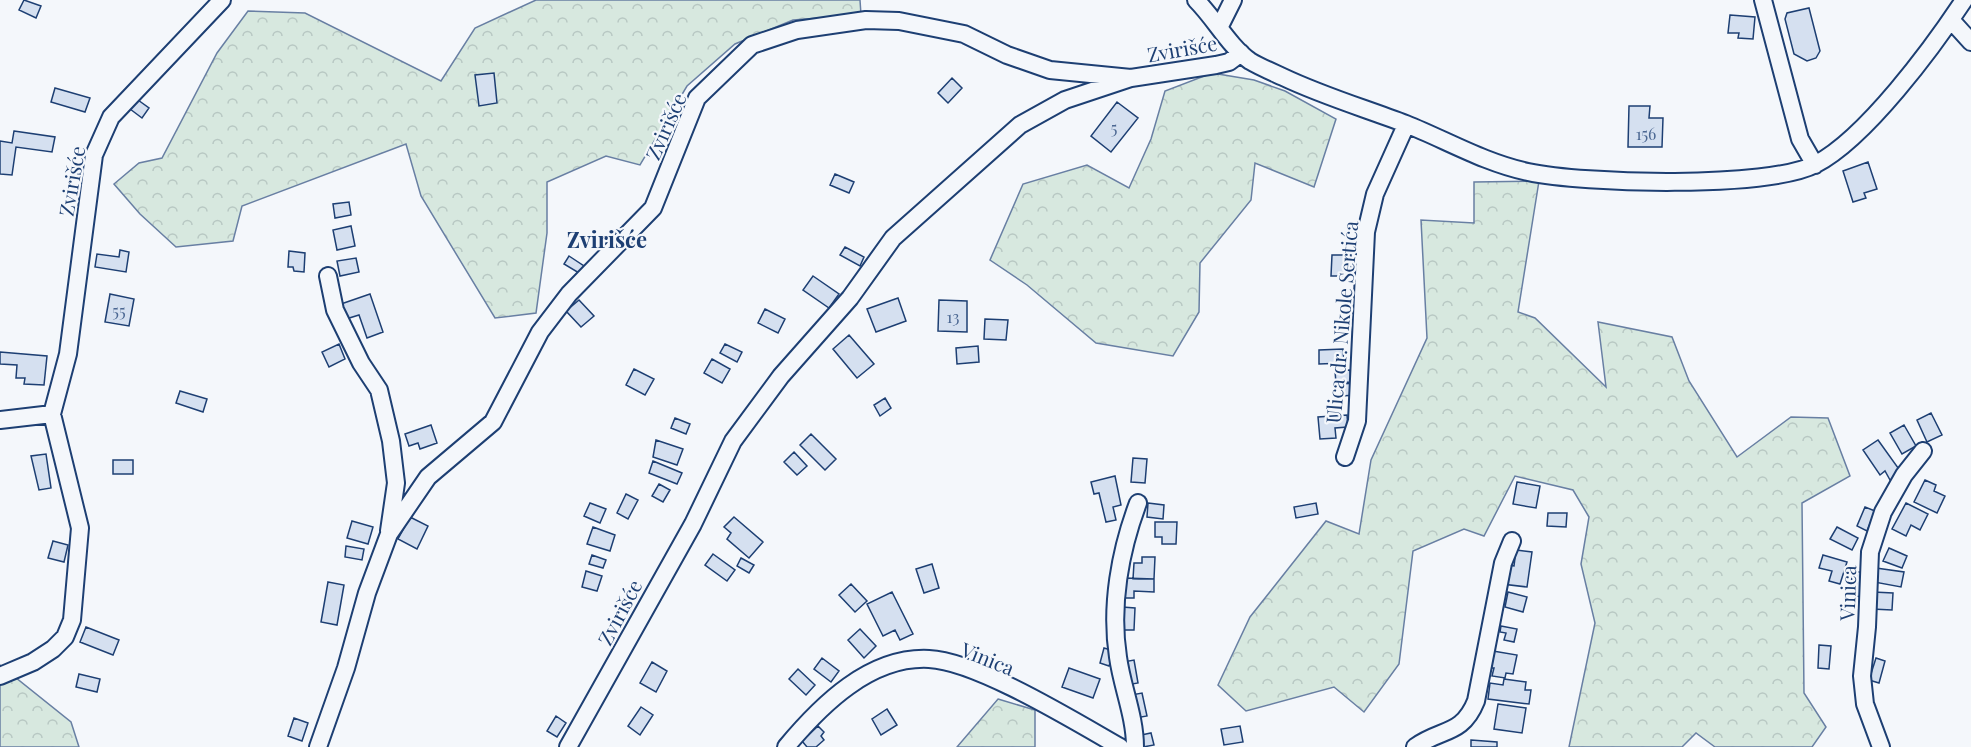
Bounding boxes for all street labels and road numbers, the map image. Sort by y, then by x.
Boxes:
street label: Zvirišće [1145,29,1219,67]
street label: Zvirišće [638,88,692,164]
street label: Zvirišće [52,144,90,218]
street label: Ulica dr. Nikole Sertića [1319,220,1363,424]
street label: Vinica [1833,565,1861,622]
street label: Zvirišće [590,574,648,650]
street label: Vinica [956,635,1019,681]

